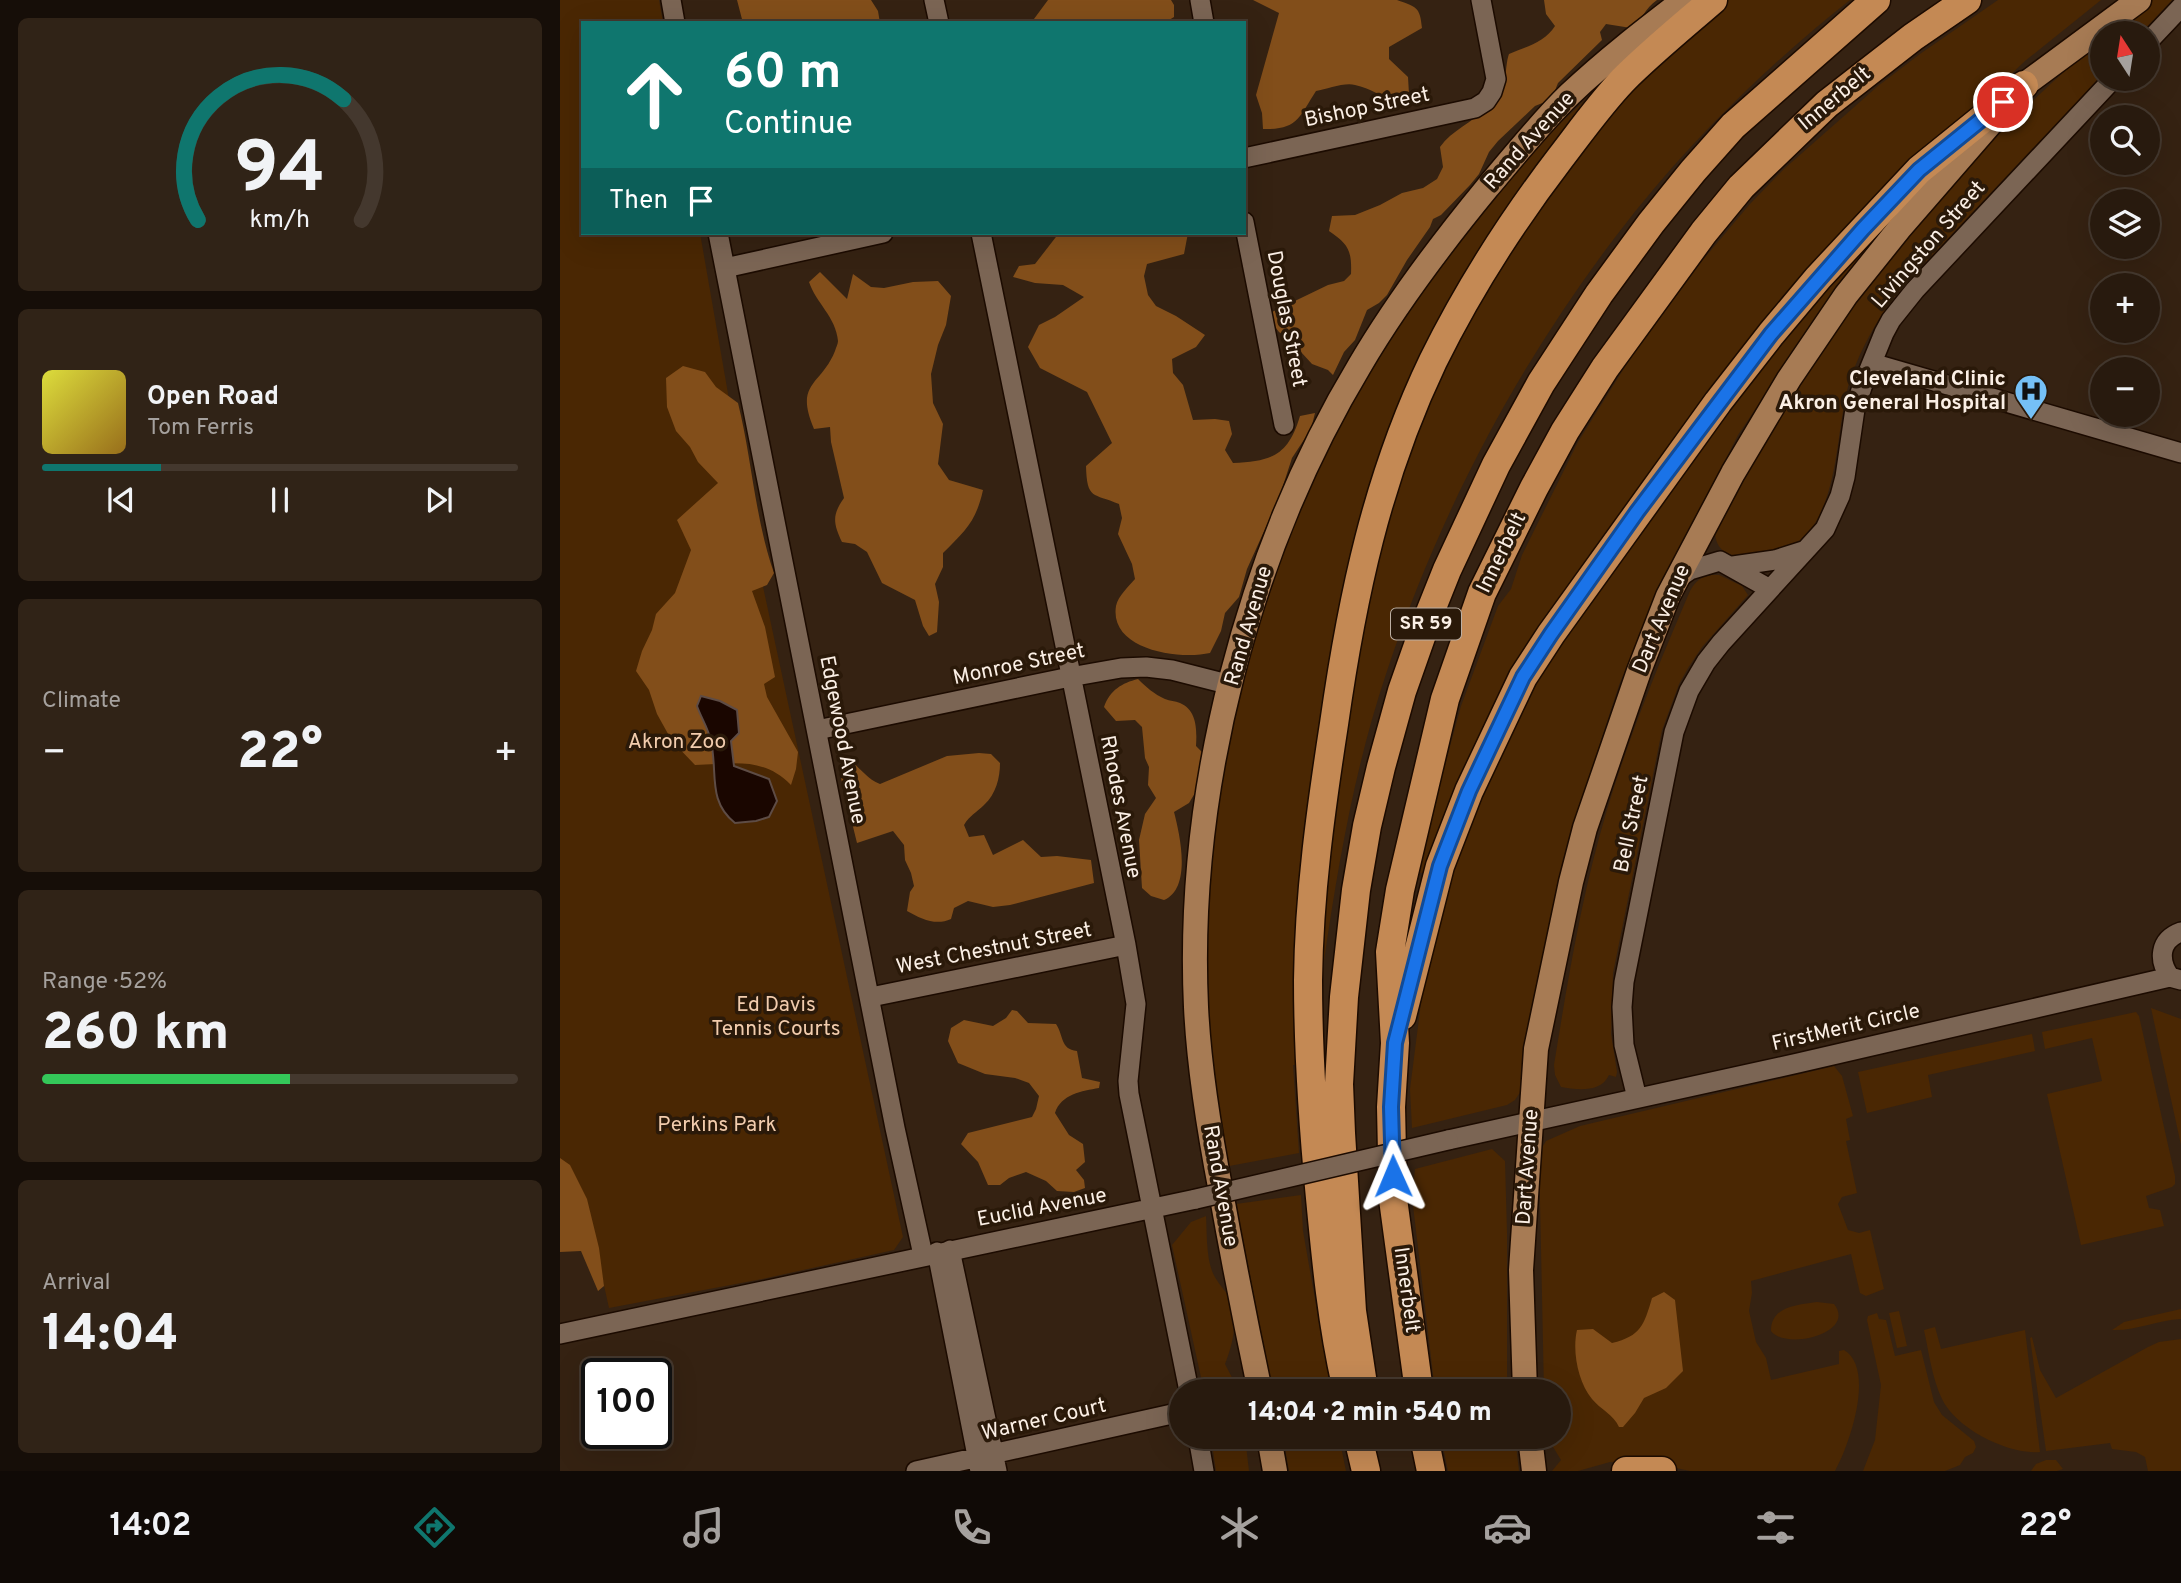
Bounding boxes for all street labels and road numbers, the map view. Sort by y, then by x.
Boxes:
street label: Innerbelt [1793,61,1877,137]
street label: Bishop Street [1302,82,1432,134]
street label: Rand Avenue [1479,86,1581,196]
street label: Livingston Street [1866,176,1992,314]
street label: Douglas Street [1260,248,1312,390]
street label: Innerbelt [1471,508,1533,598]
street label: Dart Avenue [1627,560,1697,678]
street label: Rand Avenue [1219,563,1279,689]
road number: SR 59 [1391,608,1461,639]
street label: Monroe Street [950,638,1088,692]
street label: Edgewood Avenue [812,653,872,827]
street label: Rhodes Avenue [1093,733,1147,881]
street label: Bell Street [1609,773,1655,875]
street label: West Chestnut Street [894,917,1094,981]
street label: FirstMerit Circle [1769,998,1923,1058]
street label: Dart Avenue [1510,1108,1546,1226]
street label: Rand Avenue [1196,1123,1244,1249]
street label: Euclid Avenue [975,1182,1109,1234]
street label: Innerbelt [1387,1245,1425,1335]
street label: Warner Court [979,1393,1109,1447]

